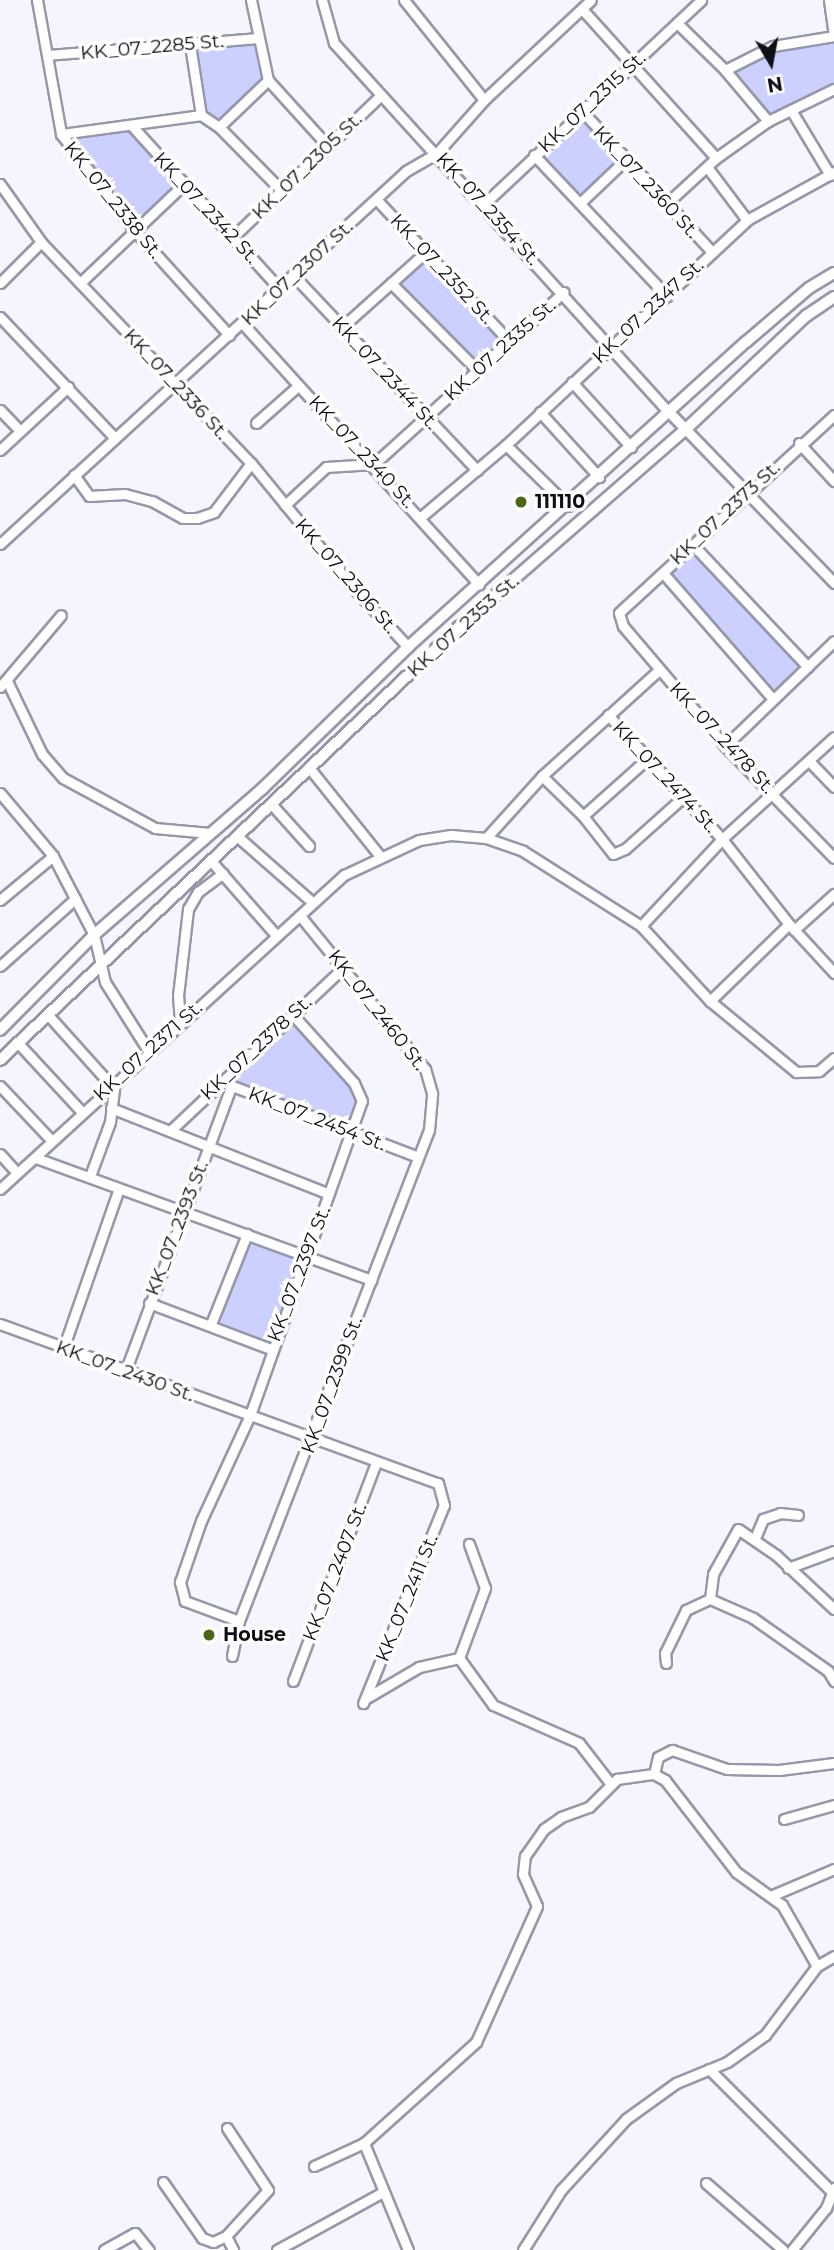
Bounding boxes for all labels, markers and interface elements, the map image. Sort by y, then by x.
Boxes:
north arrow [736,28,806,98]
street label: KK_07_2285 St. [79,29,225,65]
street label: KK_07_2315 St. [534,46,650,158]
text: N [765,72,784,97]
street label: KK_07_2305 St. [247,108,367,224]
street label: KK_07_2360 St. [588,121,704,243]
street label: KK_07_2338 St. [59,137,167,263]
street label: KK_07_2342 St. [149,148,263,268]
street label: KK_07_2354 St. [431,148,545,270]
street label: KK_07_2352 St. [385,209,499,329]
street label: KK_07_2307 St. [236,215,358,331]
street label: KK_07_2347 St. [588,254,708,368]
street label: KK_07_2335 St. [440,294,560,406]
street label: KK_07_2344 St. [327,312,443,434]
street label: KK_07_2336 St. [119,324,233,444]
street label: KK_07_2340 St. [304,391,420,513]
street label: KK_07_2373 St. [665,456,785,570]
place label: 111110 [535,491,585,513]
marker: 111110 [513,494,529,510]
street label: KK_07_2306 St. [290,514,402,638]
street label: KK_07_2353 St. [403,570,523,682]
street label: KK_07_2478 St. [665,678,779,798]
street label: KK_07_2474 St. [608,717,722,837]
street label: KK_07_2460 St. [323,945,431,1075]
street label: KK_07_2378 St. [196,991,316,1105]
street label: KK_07_2371 St. [89,996,207,1106]
street label: KK_07_2454 St. [245,1082,389,1156]
street label: KK_07_2393 St. [141,1157,213,1299]
street label: KK_07_2397 St. [263,1203,335,1345]
street label: KK_07_2399 St. [297,1313,367,1457]
street label: KK_07_2430 St. [53,1335,197,1407]
street label: KK_07_2407 St. [298,1500,372,1644]
street label: KK_07_2411 St. [371,1531,443,1665]
place label: House [223,1624,286,1646]
marker: House [201,1627,217,1643]

